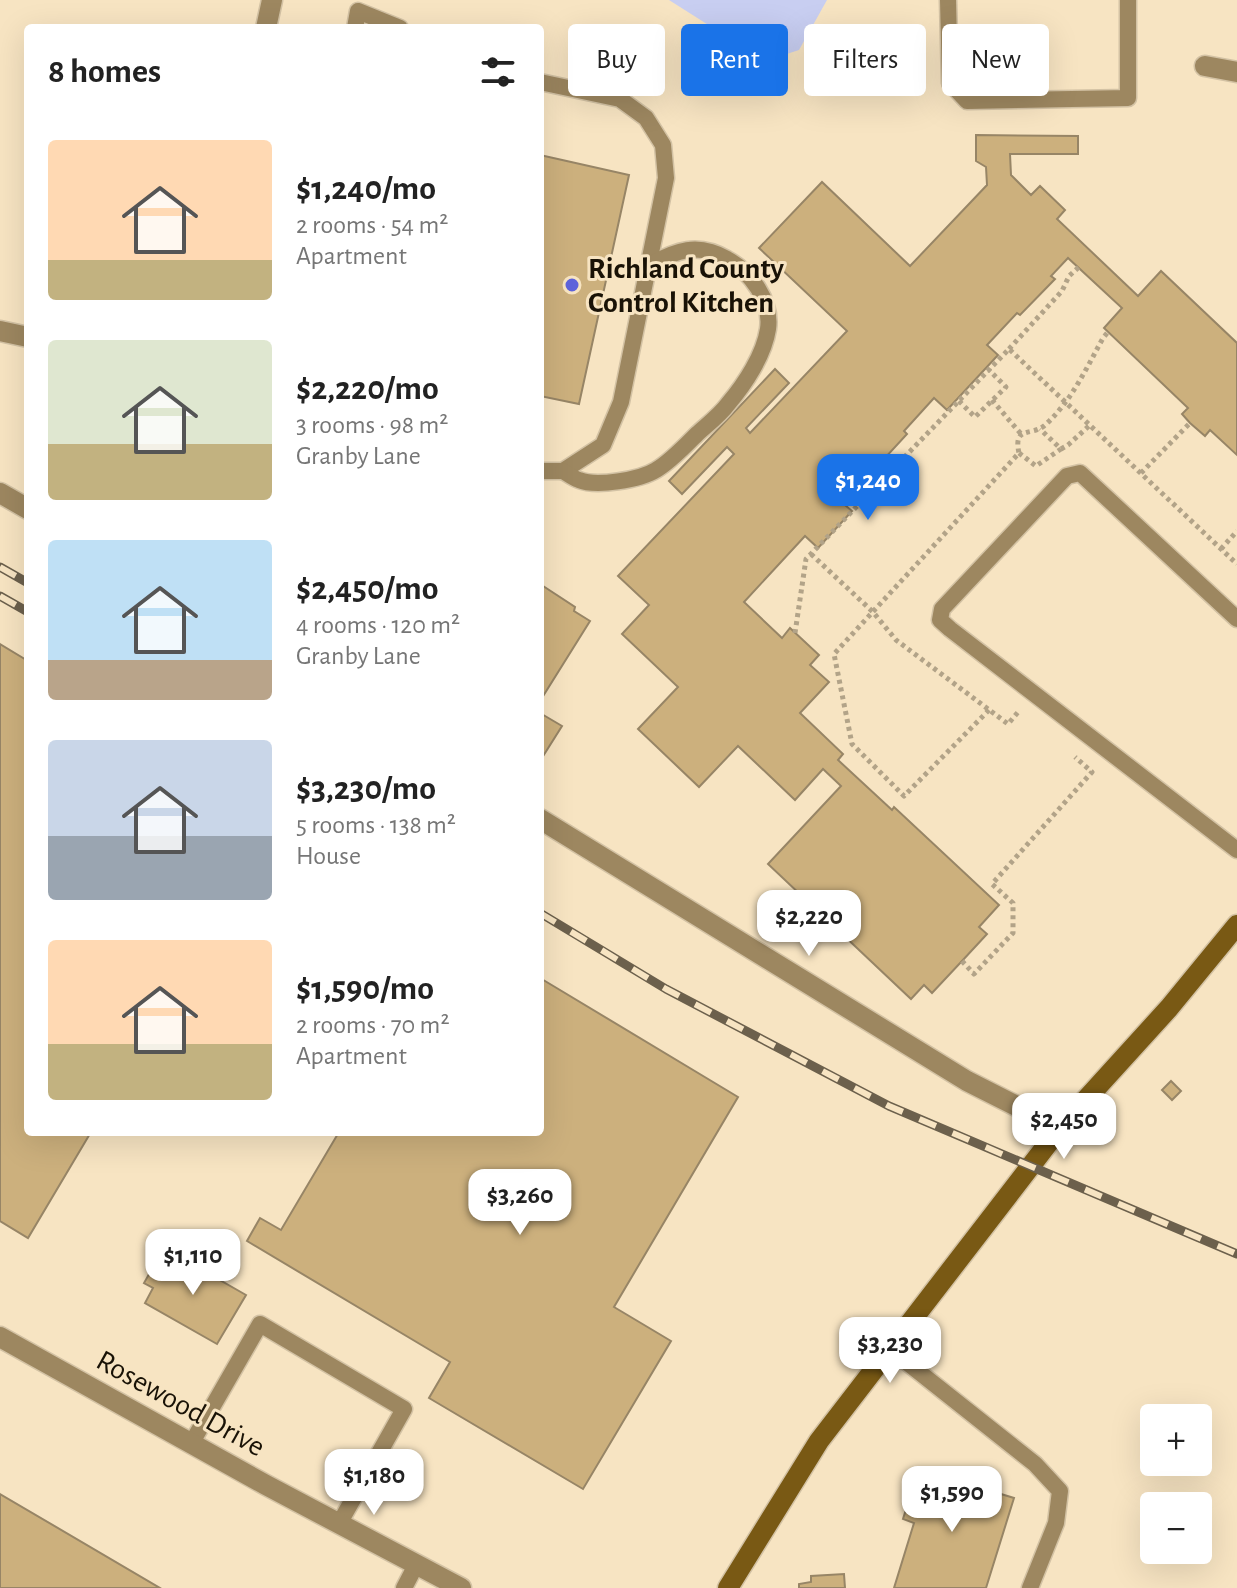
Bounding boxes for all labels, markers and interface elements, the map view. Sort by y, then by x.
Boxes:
chip: Buy [568,24,665,96]
chip: Rent [681,24,788,96]
chip: Filters [804,24,926,96]
chip: New [942,24,1049,96]
icon: filters [476,50,520,94]
text: 8 homes [48,55,161,89]
icon: home [112,172,208,268]
text: $1,240/mo [296,172,436,206]
text: 2 rooms · 54 m² [296,212,448,238]
text: Apartment [296,243,407,269]
place label: Richland County Control Kitchen [588,254,785,318]
marker: Richland County Control Kitchen [563,276,581,294]
icon: home [112,372,208,468]
text: $2,220/mo [296,372,439,406]
text: 3 rooms · 98 m² [296,412,448,438]
text: Granby Lane [296,443,421,469]
pin: $1,240 [803,454,933,522]
text: $1,240 [835,467,901,493]
icon: home [112,572,208,668]
text: $2,450/mo [296,572,439,606]
text: 4 rooms · 120 m² [296,612,460,638]
text: Granby Lane [296,643,421,669]
icon: home [112,772,208,868]
text: $3,230/mo [296,772,436,806]
text: 5 rooms · 138 m² [296,812,456,838]
text: House [296,843,361,869]
pin: $2,220 [744,890,874,958]
text: $2,220 [775,903,843,929]
icon: home [112,972,208,1068]
text: $1,590/mo [296,972,434,1006]
text: 2 rooms · 70 m² [296,1012,449,1038]
text: Apartment [296,1043,407,1069]
pin: $2,450 [999,1093,1129,1161]
text: $2,450 [1030,1106,1098,1132]
pin: $3,260 [455,1169,585,1237]
text: $3,260 [486,1182,554,1208]
pin: $1,110 [128,1229,258,1297]
text: $1,110 [163,1242,223,1268]
pin: $3,230 [825,1317,955,1385]
text: $3,230 [857,1330,923,1356]
street label: Rosewood Drive [91,1345,270,1462]
map controls [1140,1404,1212,1564]
button: + [1140,1404,1212,1476]
pin: $1,180 [309,1449,439,1517]
text: $1,180 [343,1462,405,1488]
pin: $1,590 [887,1466,1017,1534]
text: $1,590 [920,1479,984,1505]
button: − [1140,1492,1212,1564]

